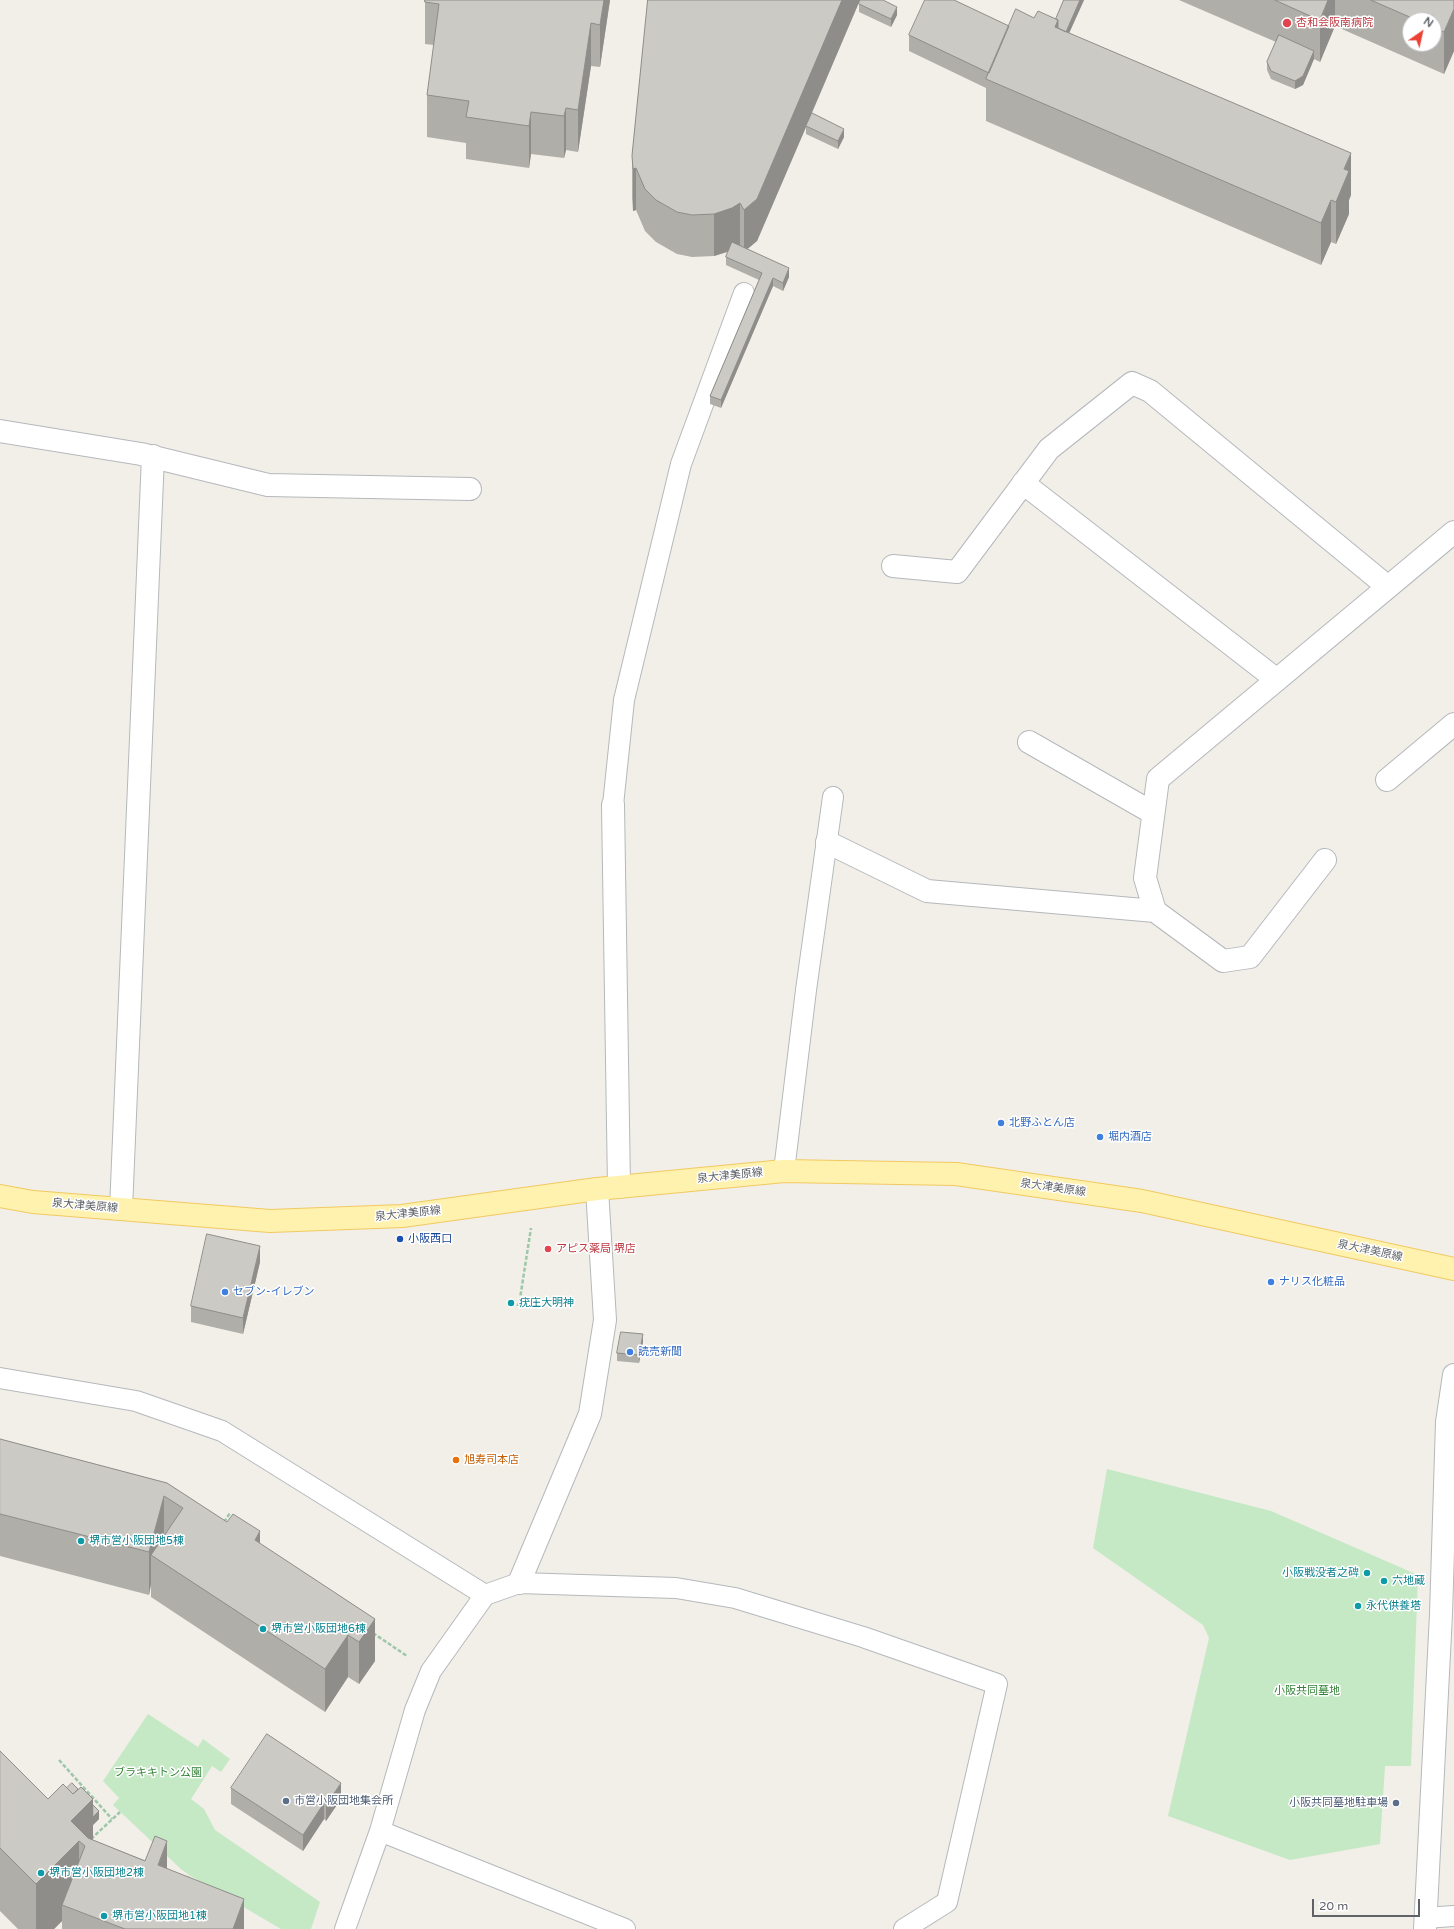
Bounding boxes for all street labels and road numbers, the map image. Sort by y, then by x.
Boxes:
street label: 泉大津美原線 [696,1166,764,1186]
street label: 泉大津美原線 [1019,1177,1087,1199]
street label: 泉大津美原線 [52,1197,118,1215]
street label: 泉大津美原線 [374,1204,442,1224]
street label: 泉大津美原線 [1336,1238,1404,1264]

